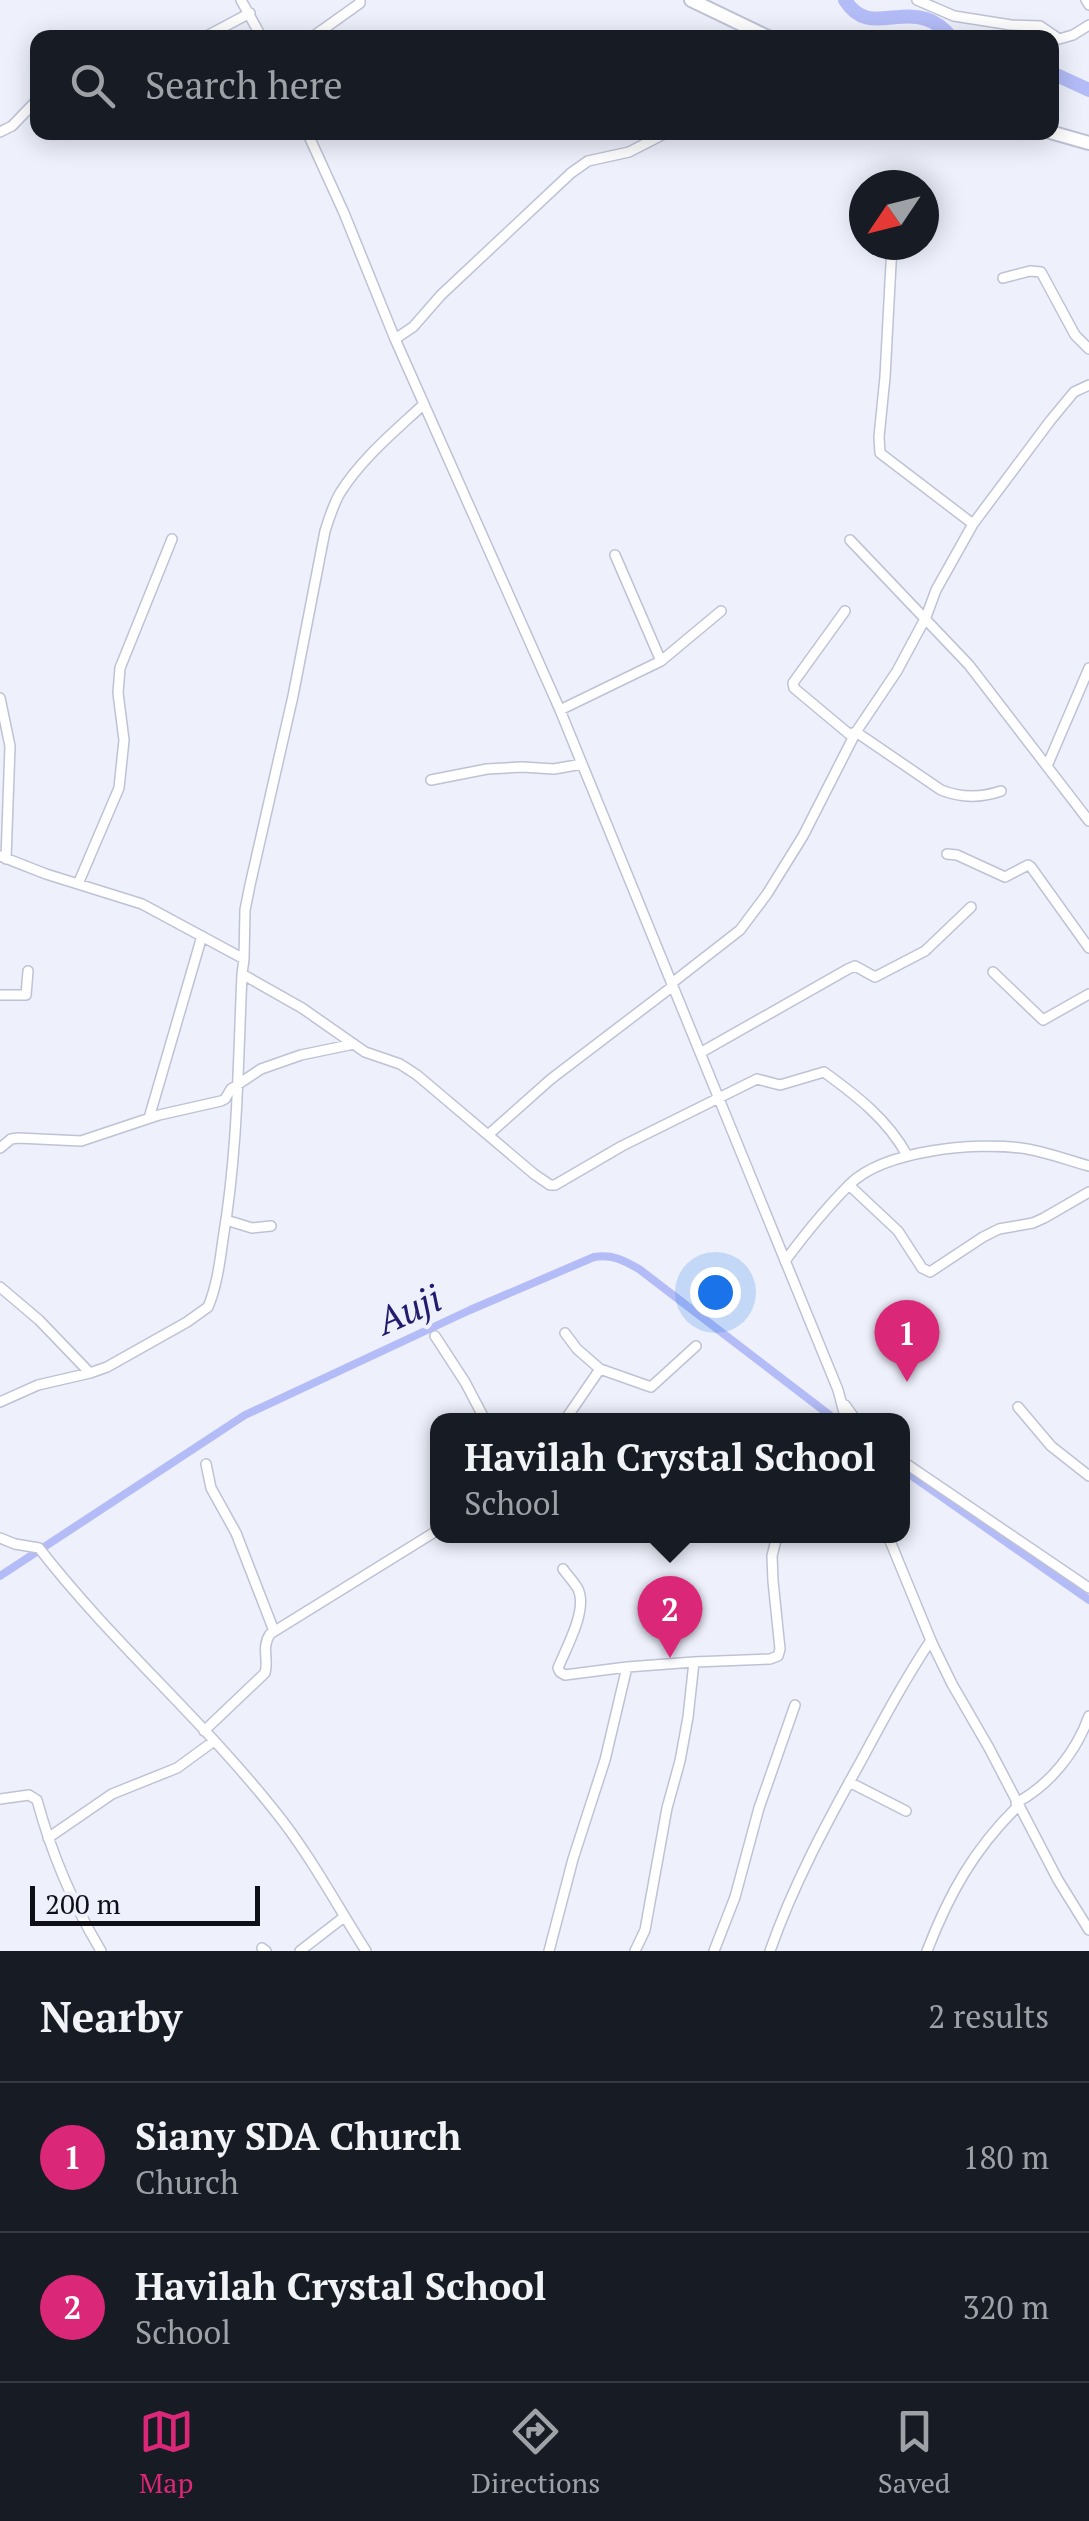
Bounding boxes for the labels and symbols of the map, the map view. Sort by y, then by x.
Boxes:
north arrow [849,170,939,260]
your location [690,1267,741,1318]
water label: Auji [366,1273,450,1346]
pin: 1 [874,1300,940,1382]
pin: 2 [638,1576,702,1658]
scale bar [30,1881,260,1926]

